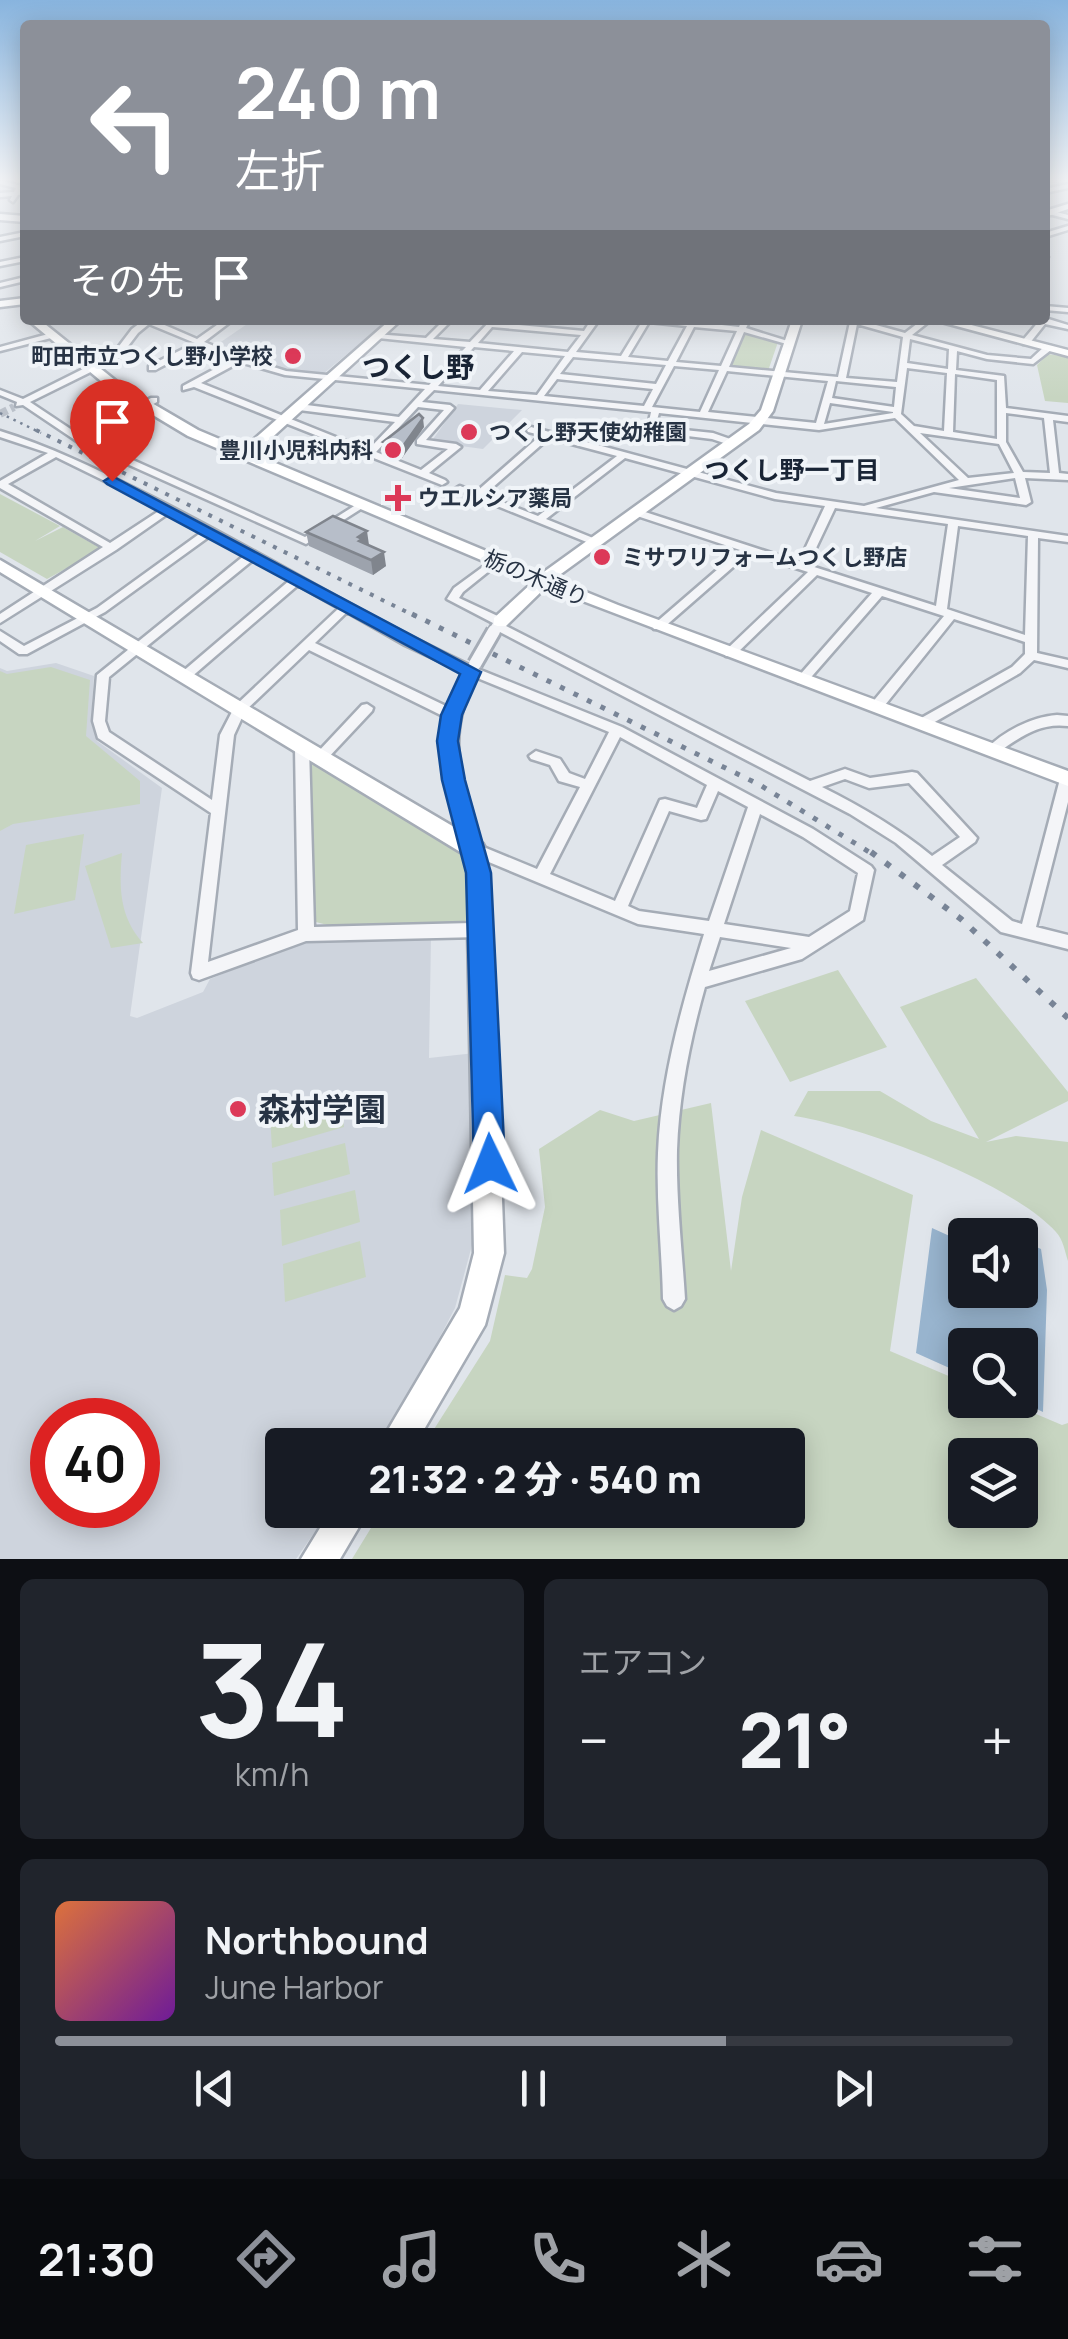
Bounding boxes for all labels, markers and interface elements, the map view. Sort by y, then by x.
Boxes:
text: 240 m [235,44,441,140]
icon: left [70,60,200,190]
text: 左折 [235,139,325,201]
icon: arrive [204,250,259,305]
text: その先 [70,253,184,305]
place label: 町田市立つくし野小学校 [31,341,273,371]
marker: 町田市立つくし野小学校 [282,345,304,367]
district label: つくし野 [362,347,474,385]
pin [70,379,155,482]
icon: arrive [85,394,140,449]
place label: つくし野天使幼稚園 [489,417,687,447]
marker: つくし野天使幼稚園 [458,421,480,443]
place label: 豊川小児科内科 [219,435,373,465]
marker: 豊川小児科内科 [382,439,404,461]
district label: つくし野一丁目 [704,452,880,487]
place label: ウエルシア薬局 [418,483,572,513]
marker: ウエルシア薬局 [387,487,409,509]
place label: ミサワリフォームつくし野店 [622,542,907,572]
street label: 栃の木通り [480,543,592,613]
marker: ミサワリフォームつくし野店 [591,546,613,568]
place label: 森村学園 [258,1087,386,1131]
marker: 森村学園 [227,1098,249,1120]
position arrow [438,1112,542,1216]
map controls [948,1218,1038,1528]
button: sound [948,1218,1038,1308]
button: search [948,1328,1038,1418]
speed limit sign: 40 [30,1398,160,1528]
button: layers [948,1438,1038,1528]
text: 21:32 · 2 分 · 540 m [368,1452,702,1504]
text: 34 [195,1598,349,1776]
text: エアコン [579,1640,707,1684]
text: 21° [738,1688,852,1791]
text: − [579,1702,609,1778]
text: + [981,1702,1013,1778]
text: km/h [235,1752,309,1796]
text: Northbound [205,1913,429,1965]
text: June Harbor [205,1965,383,2009]
icon: previous [187,2061,242,2116]
icon: pause [506,2061,561,2116]
icon: next [826,2061,881,2116]
icon: directions [231,2224,301,2294]
icon: music [377,2224,447,2294]
icon: phone [523,2224,593,2294]
icon: climate [669,2224,739,2294]
icon: car [814,2224,884,2294]
icon: filters [960,2224,1030,2294]
text: 21:30 [38,2228,156,2290]

